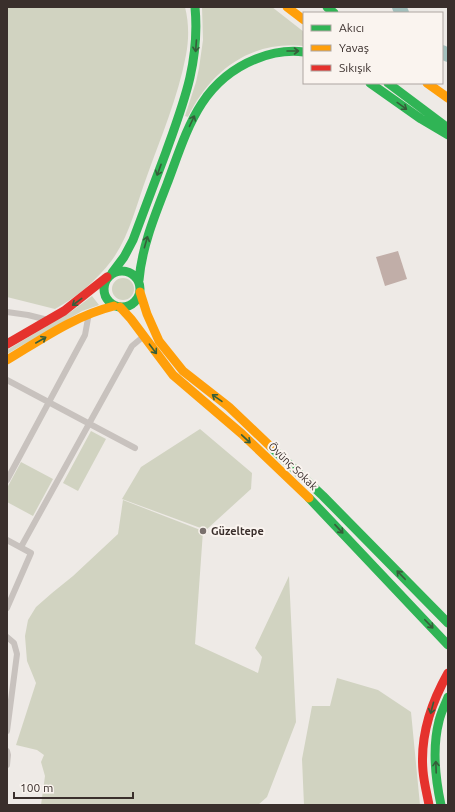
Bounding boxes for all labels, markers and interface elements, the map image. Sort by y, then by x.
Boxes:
legend [303,12,443,84]
text: Akıcı [339,21,364,34]
one-way arrow [193,39,200,52]
text: Yavaş [339,41,369,54]
one-way arrow [286,48,299,55]
text: Sıkışık [339,61,371,74]
one-way arrow [396,102,407,110]
one-way arrow [189,115,196,127]
one-way arrow [154,163,162,175]
one-way arrow [143,236,150,249]
one-way arrow [71,297,82,306]
one-way arrow [35,335,47,343]
one-way arrow [149,343,157,354]
one-way arrow [211,394,222,402]
one-way arrow [241,434,251,443]
street label: Övünç Sokak [266,440,320,493]
one-way arrow [334,524,344,534]
place label: Güzeltepe [211,525,264,537]
marker: Güzeltepe [198,526,208,536]
one-way arrow [396,570,406,580]
one-way arrow [424,619,433,629]
one-way arrow [427,702,435,715]
one-way arrow [432,761,439,774]
scale bar [14,774,133,800]
text: 100 m [20,781,53,794]

